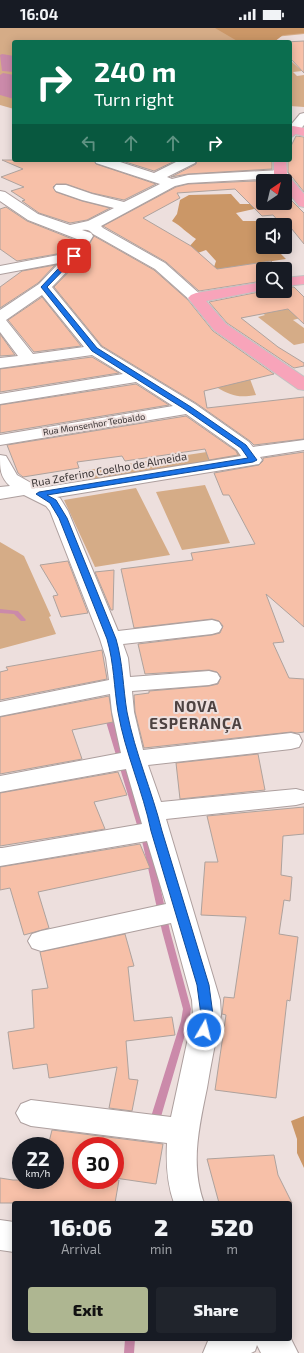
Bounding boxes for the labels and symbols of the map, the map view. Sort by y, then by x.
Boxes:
north arrow [256,174,292,210]
pin [57,239,91,273]
street label: Rua Monsenhor Teobaldo [42,410,146,438]
street label: Rua Zeferino Coelho de Almeida [30,449,188,489]
district label: NOVA ESPERANÇA [149,697,243,734]
position arrow [183,1009,225,1051]
speed limit sign: 30 [72,1137,124,1189]

